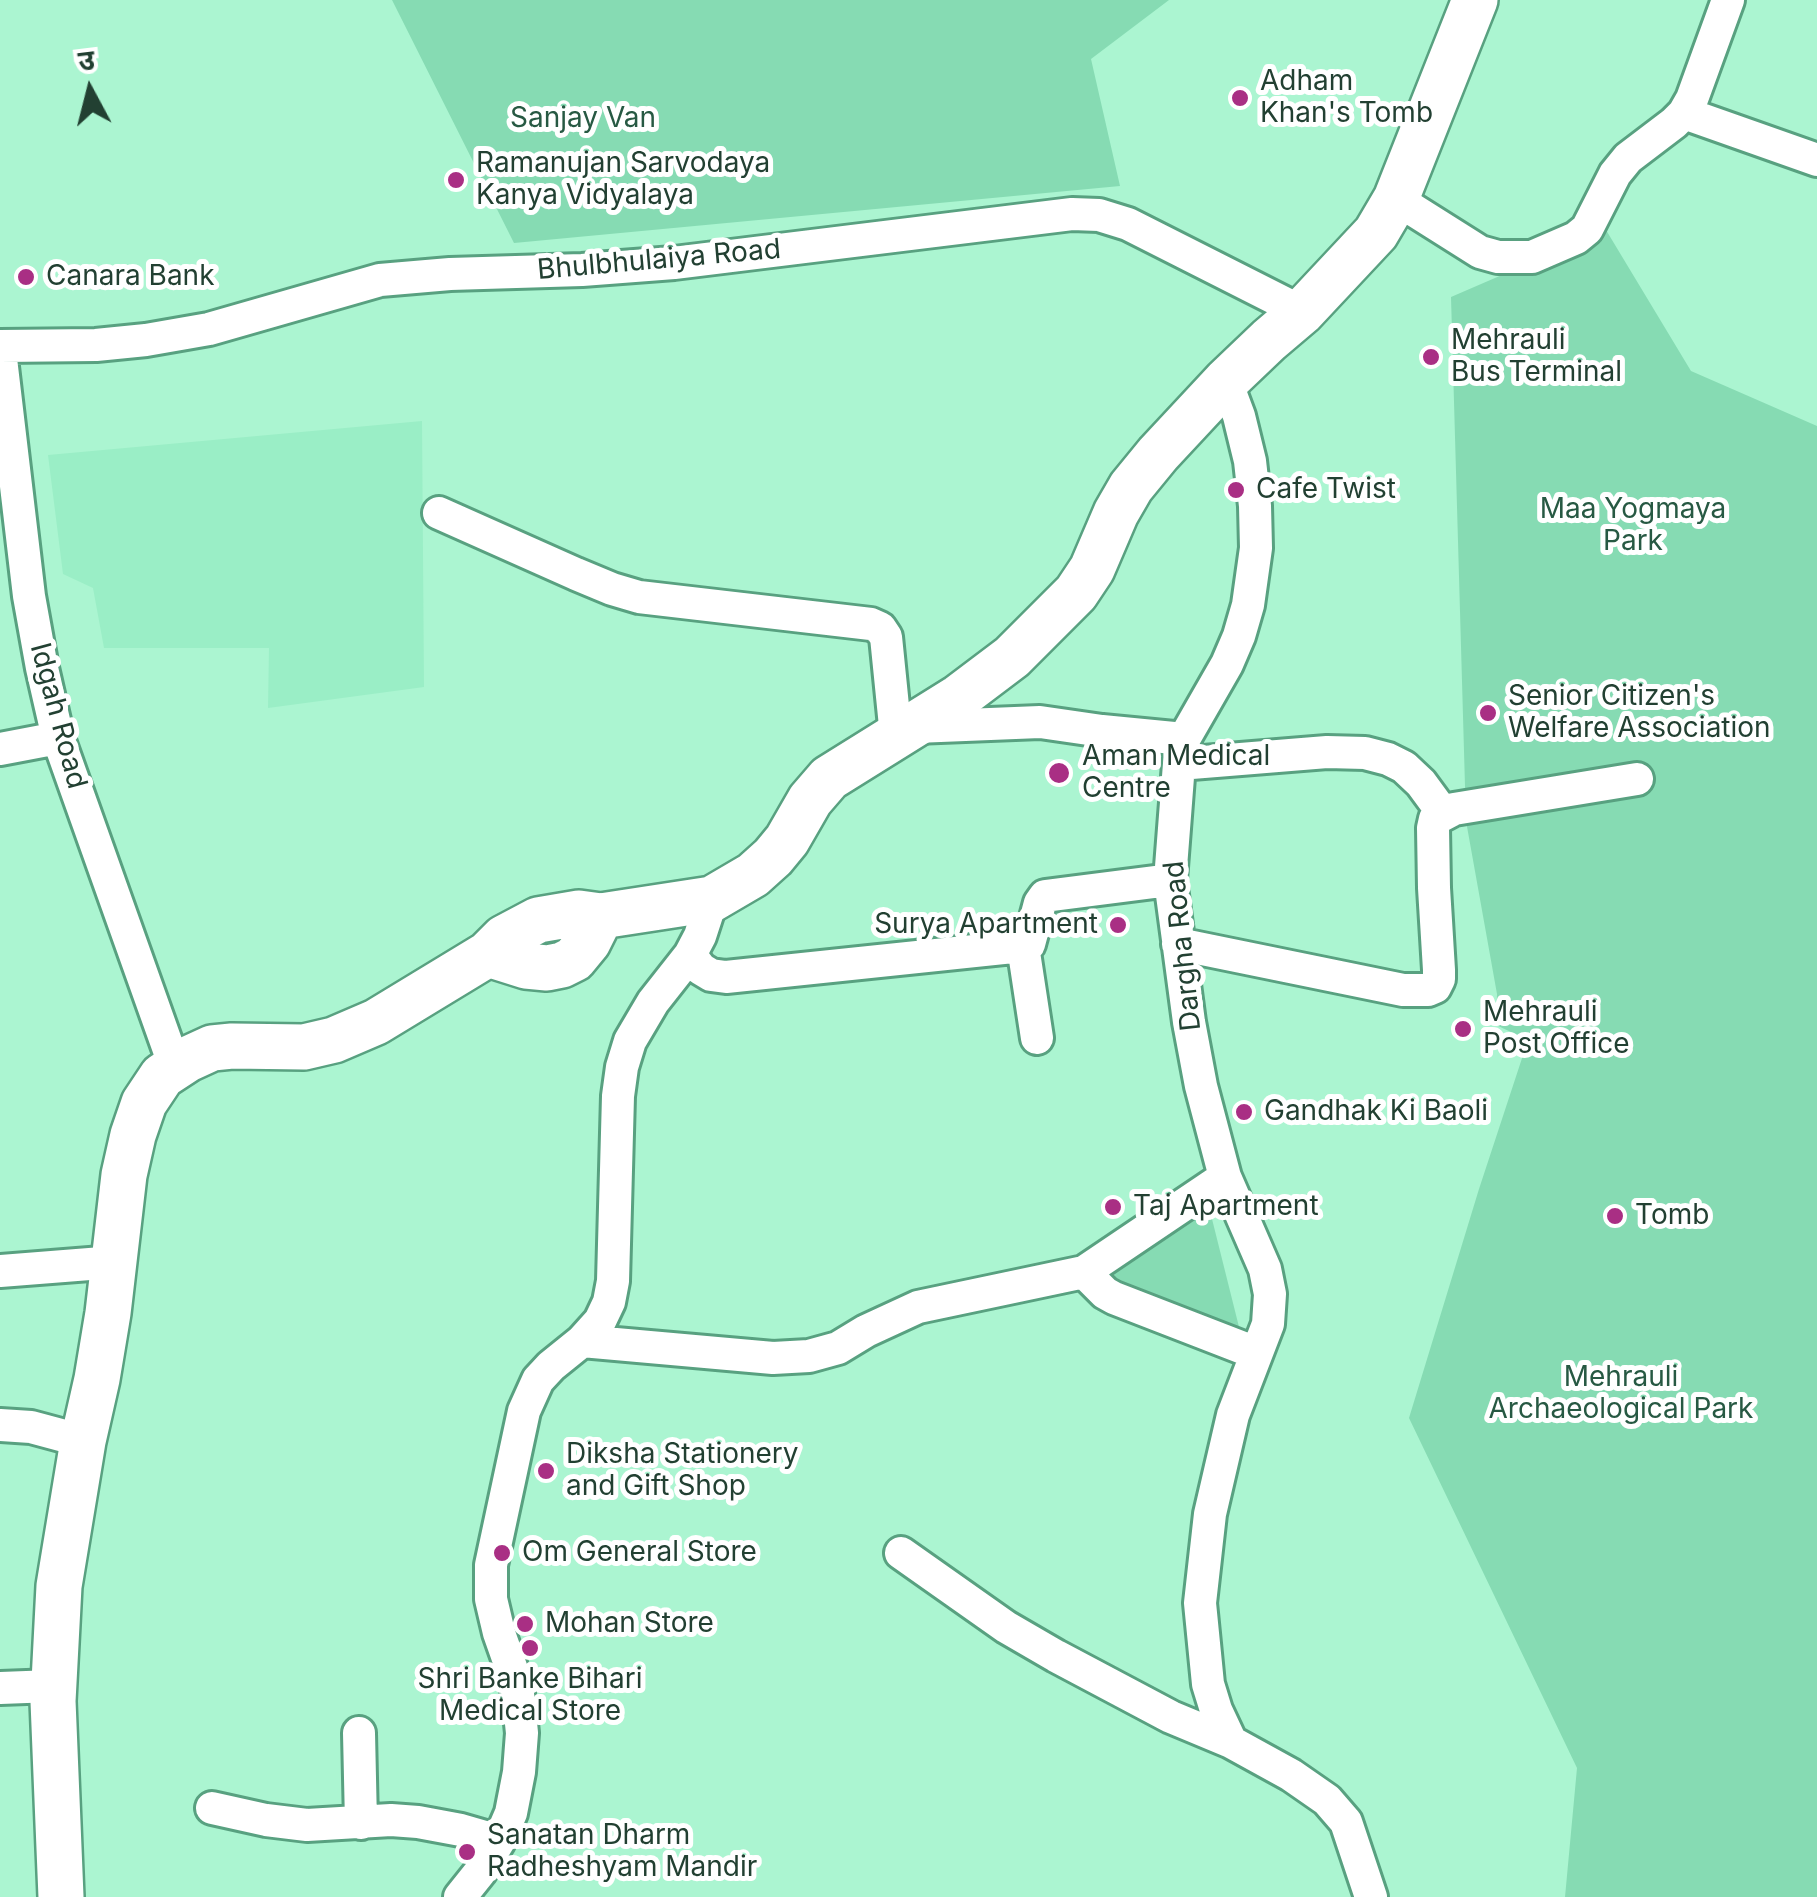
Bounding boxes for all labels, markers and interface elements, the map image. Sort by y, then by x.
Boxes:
north arrow [40,40,140,140]
text: उ [76,42,97,78]
place label: Adham Khan's Tomb [1260,65,1433,131]
marker: Adham Khan's Tomb [1229,87,1251,109]
park label: Sanjay Van [510,102,656,136]
place label: Ramanujan Sarvodaya Kanya Vidyalaya [476,147,770,213]
marker: Ramanujan Sarvodaya Kanya Vidyalaya [445,169,467,191]
street label: Bhulbhulaiya Road [536,233,782,287]
place label: Canara Bank [46,260,215,294]
marker: Canara Bank [15,266,37,288]
place label: Mehrauli Bus Terminal [1451,324,1622,390]
marker: Mehrauli Bus Terminal [1420,346,1442,368]
place label: Cafe Twist [1256,473,1396,507]
marker: Cafe Twist [1225,479,1247,501]
park label: Maa Yogmaya Park [1540,493,1726,559]
street label: Idgah Road [22,639,94,793]
place label: Senior Citizen's Welfare Association [1508,680,1771,746]
marker: Senior Citizen's Welfare Association [1477,702,1499,724]
place label: Aman Medical Centre [1082,740,1270,806]
marker: Aman Medical Centre [1046,760,1072,786]
street label: Dargha Road [1157,859,1209,1033]
place label: Surya Apartment [874,908,1098,942]
marker: Surya Apartment [1107,914,1129,936]
place label: Mehrauli Post Office [1483,996,1629,1062]
marker: Mehrauli Post Office [1452,1018,1474,1040]
place label: Gandhak Ki Baoli [1264,1095,1488,1129]
marker: Gandhak Ki Baoli [1233,1101,1255,1123]
place label: Taj Apartment [1133,1190,1319,1224]
marker: Taj Apartment [1102,1196,1124,1218]
place label: Tomb [1635,1199,1709,1233]
marker: Tomb [1604,1205,1626,1227]
park label: Mehrauli Archaeological Park [1489,1361,1753,1427]
place label: Diksha Stationery and Gift Shop [566,1438,799,1504]
marker: Diksha Stationery and Gift Shop [535,1460,557,1482]
place label: Om General Store [522,1536,757,1570]
marker: Om General Store [491,1542,513,1564]
place label: Mohan Store [545,1607,714,1641]
marker: Mohan Store [514,1613,536,1635]
marker: Shri Banke Bihari Medical Store [519,1637,541,1659]
place label: Shri Banke Bihari Medical Store [418,1663,642,1729]
place label: Sanatan Dharm Radheshyam Mandir [487,1819,757,1885]
marker: Sanatan Dharm Radheshyam Mandir [456,1841,478,1863]

